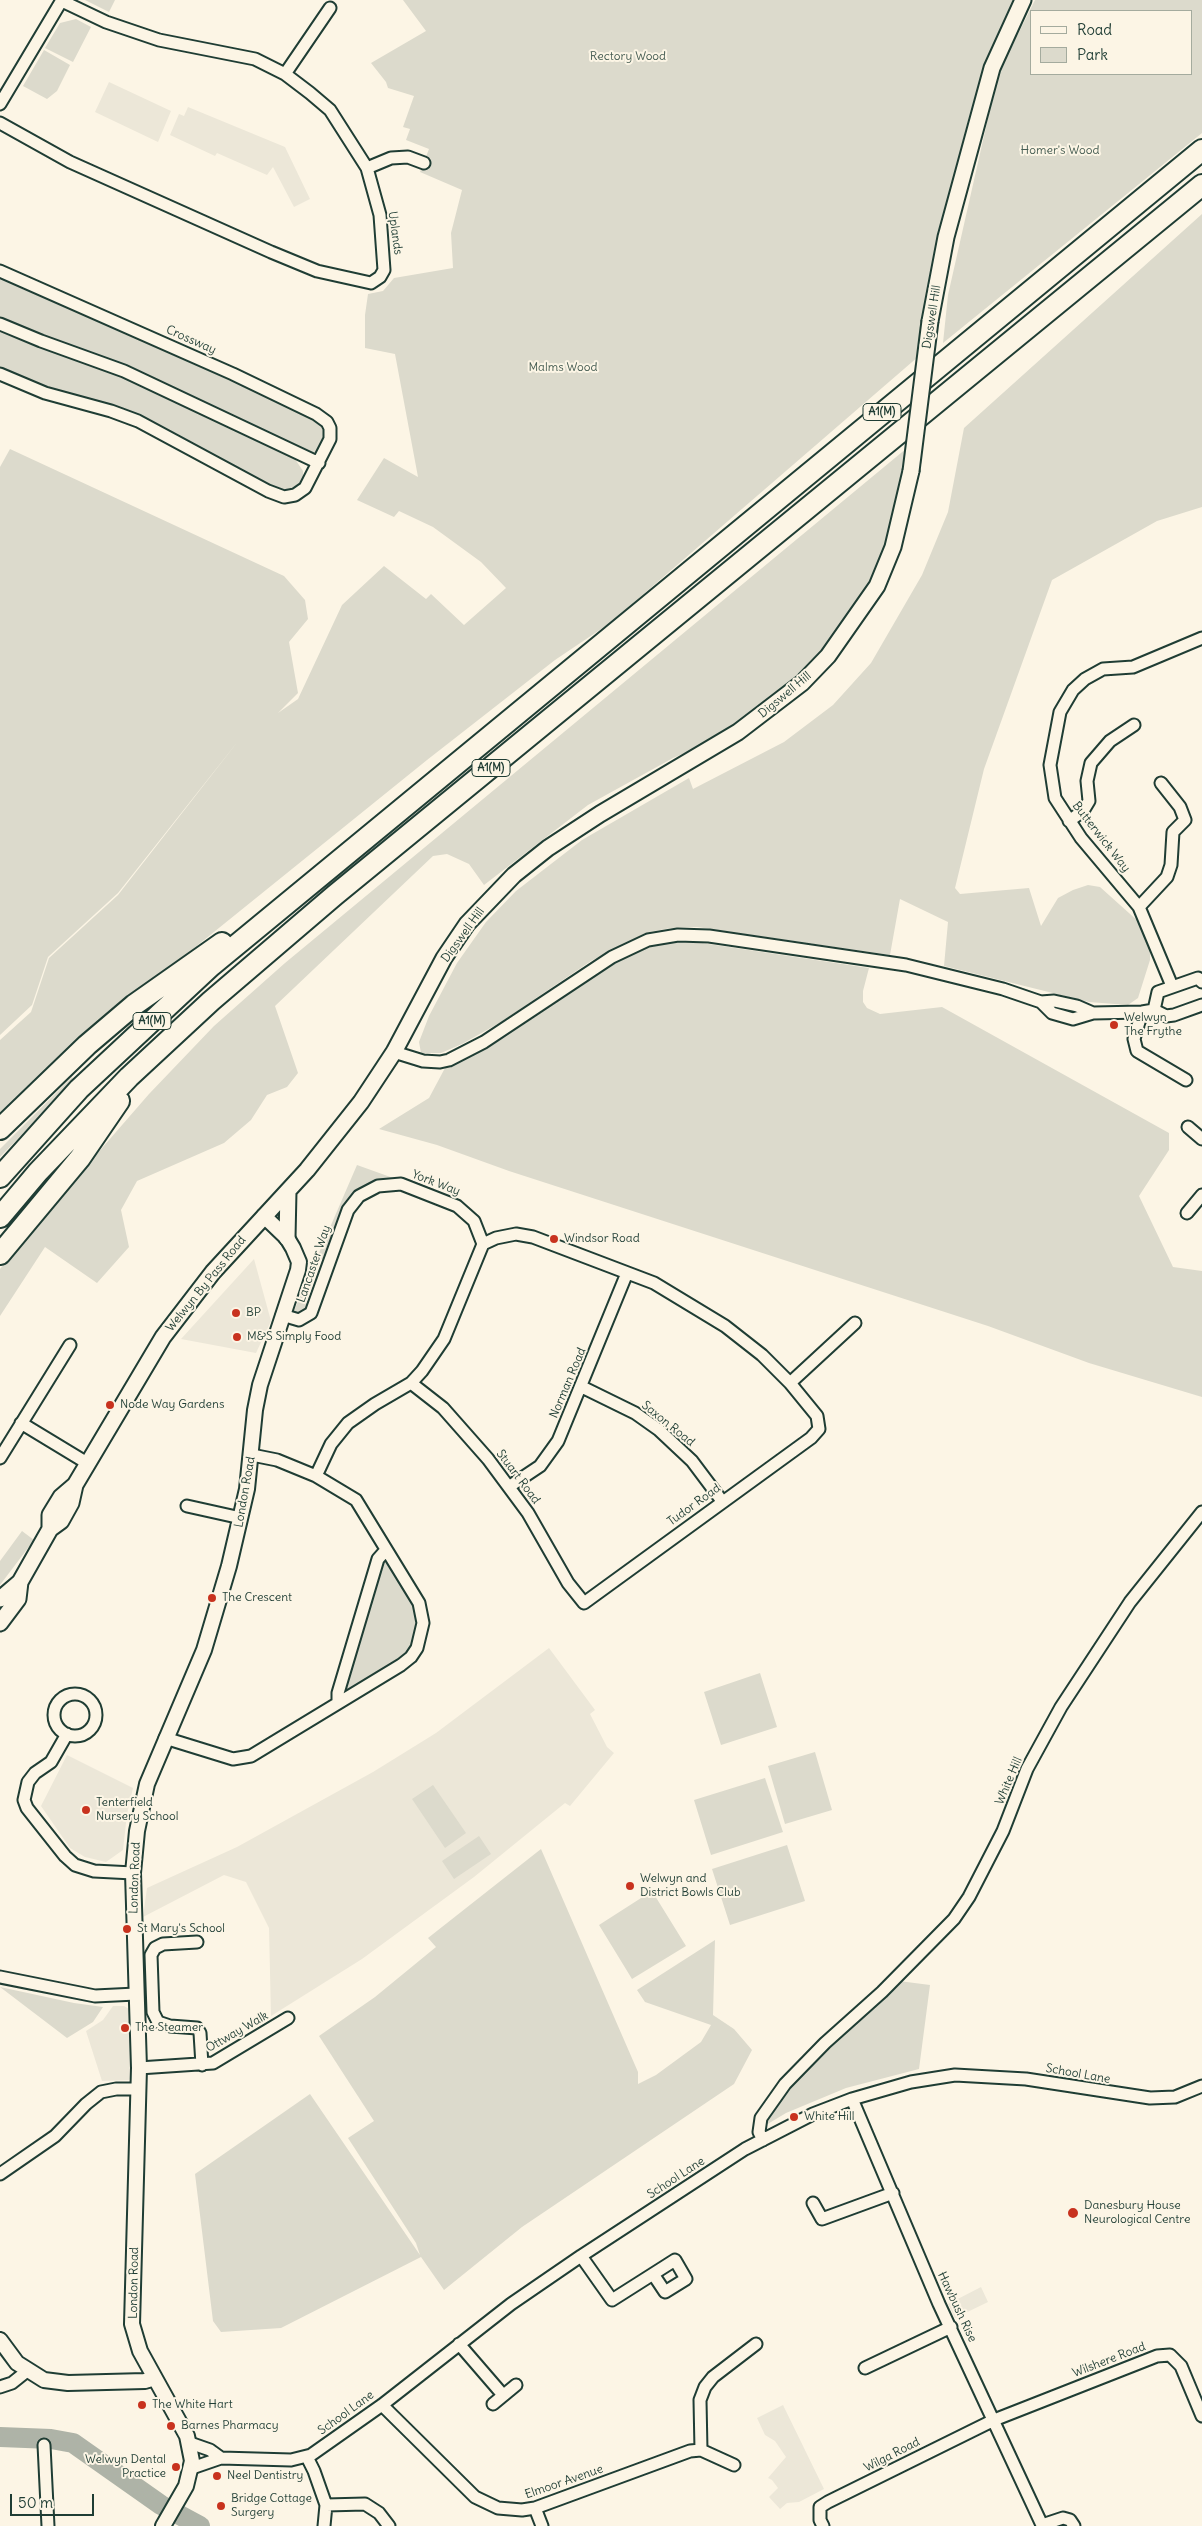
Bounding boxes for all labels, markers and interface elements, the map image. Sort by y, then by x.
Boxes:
legend [1030,10,1192,75]
text: Road [1077,20,1112,39]
text: Park [1077,45,1108,64]
park label: Rectory Wood [590,50,666,64]
park label: Homer's Wood [1021,144,1099,158]
street label: Uplands [385,210,405,256]
street label: Digswell Hill [920,284,944,350]
street label: Crossway [164,323,218,357]
park label: Malms Wood [528,361,598,375]
road number: A1(M) [863,404,901,421]
street label: Digswell Hill [756,669,814,721]
road number: A1(M) [472,760,510,776]
street label: Butterwick Way [1069,799,1133,875]
street label: Digswell Hill [438,905,488,965]
place label: Welwyn The Frythe [1124,1011,1182,1039]
road number: A1(M) [133,1012,171,1030]
marker: Welwyn The Frythe [1108,1019,1120,1031]
street label: York Way [410,1167,462,1199]
street label: Lancaster Way [294,1223,334,1305]
place label: Windsor Road [564,1232,640,1246]
street label: Welwyn By Pass Road [163,1233,249,1335]
marker: Windsor Road [548,1233,560,1245]
place label: BP [246,1306,261,1320]
marker: BP [230,1307,242,1319]
place label: M&S Simply Food [247,1330,341,1344]
marker: M&S Simply Food [231,1331,243,1343]
street label: Norman Road [547,1346,589,1420]
place label: Node Way Gardens [120,1398,224,1412]
street label: Saxon Road [639,1398,697,1450]
marker: Node Way Gardens [104,1399,116,1411]
street label: Stuart Road [493,1447,543,1507]
street label: London Road [232,1455,258,1529]
street label: Tudor Road [665,1481,723,1529]
place label: The Crescent [222,1591,292,1605]
marker: The Crescent [206,1592,218,1604]
street label: White Hill [993,1755,1025,1807]
place label: Tenterfield Nursery School [96,1796,178,1824]
marker: Tenterfield Nursery School [80,1804,92,1816]
street label: London Road [127,1842,143,1914]
place label: Welwyn and District Bowls Club [640,1872,741,1900]
marker: Welwyn and District Bowls Club [624,1880,636,1892]
place label: St Mary's School [137,1922,225,1936]
marker: St Mary's School [121,1923,133,1935]
street label: Ottway Walk [203,2008,271,2056]
place label: The Steamer [135,2021,203,2035]
marker: The Steamer [119,2022,131,2034]
street label: School Lane [1045,2061,1111,2087]
place label: White Hill [804,2110,854,2124]
marker: White Hill [788,2111,800,2123]
street label: School Lane [645,2154,707,2202]
place label: Danesbury House Neurological Centre [1084,2199,1190,2227]
marker: Danesbury House Neurological Centre [1066,2206,1080,2220]
street label: London Road [126,2247,142,2319]
street label: Hawbush Rise [934,2270,980,2344]
street label: Wilshere Road [1070,2339,1148,2381]
street label: School Lane [315,2388,377,2438]
place label: The White Hart [152,2398,233,2412]
marker: The White Hart [136,2399,148,2411]
place label: Barnes Pharmacy [181,2419,278,2433]
marker: Barnes Pharmacy [165,2420,177,2432]
street label: Wilga Road [862,2435,922,2475]
place label: Welwyn Dental Practice [85,2453,166,2481]
marker: Welwyn Dental Practice [170,2461,182,2473]
street label: Elmoor Avenue [523,2462,605,2502]
place label: Neel Dentistry [227,2469,303,2483]
marker: Neel Dentistry [211,2470,223,2482]
scale bar [12,2484,96,2516]
place label: Bridge Cottage Surgery [231,2492,312,2520]
text: 50 m [18,2493,53,2512]
marker: Bridge Cottage Surgery [215,2500,227,2512]

